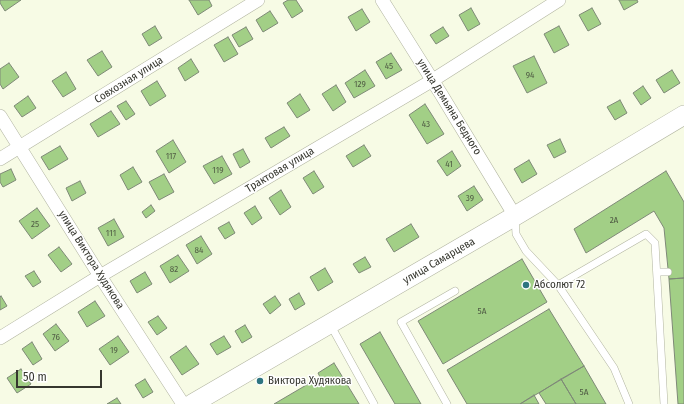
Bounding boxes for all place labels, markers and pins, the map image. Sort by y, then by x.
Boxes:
place label: Абсолют 72 [534,278,585,292]
marker: Абсолют 72 [521,280,531,290]
place label: Виктора Худякова [268,374,352,388]
marker: Виктора Худякова [255,376,265,386]

